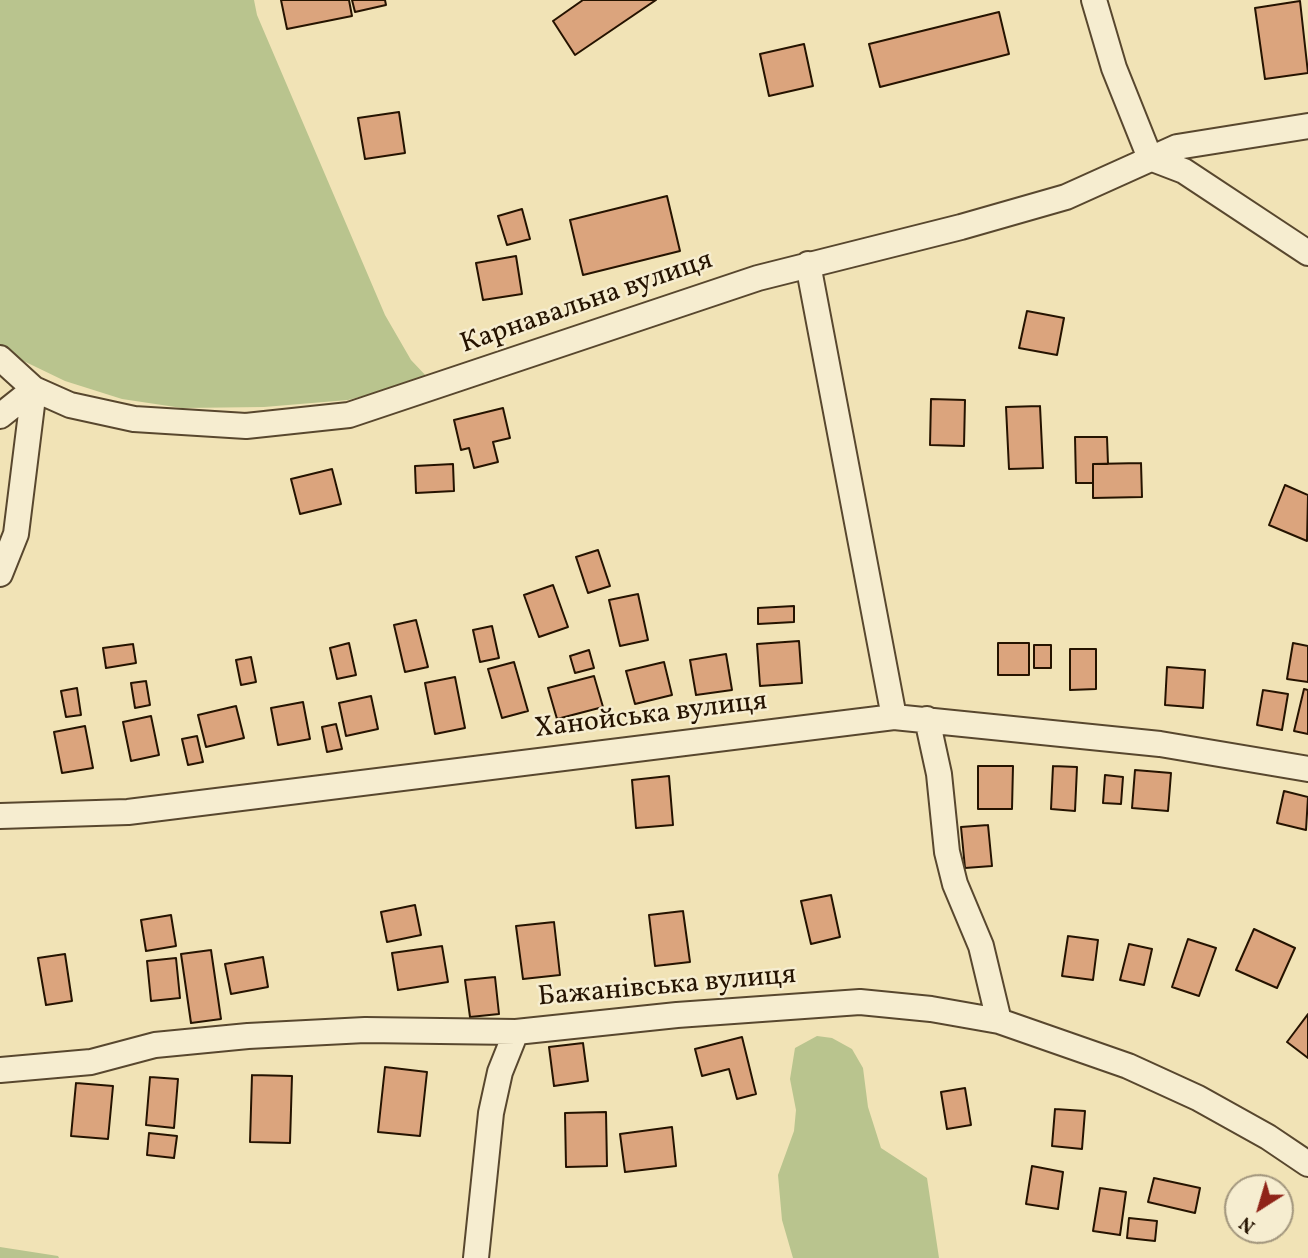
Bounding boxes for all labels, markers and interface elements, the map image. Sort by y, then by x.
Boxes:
street label: Карнавальна вулиця [457,245,717,363]
street label: Ханойська вулиця [533,686,769,748]
street label: Бажанівська вулиця [537,960,797,1016]
north arrow [1224,1174,1294,1244]
text: N [1234,1210,1261,1239]

